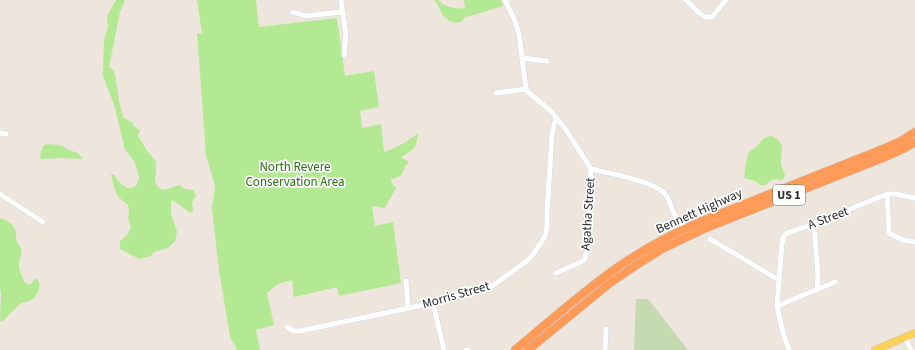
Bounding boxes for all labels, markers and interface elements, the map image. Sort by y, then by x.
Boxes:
park label: North Revere Conservation Area [245,158,345,191]
street label: Agatha Street [576,176,600,251]
street label: Bennett Highway [653,184,745,238]
road number: US 1 [773,185,805,205]
street label: A Street [805,202,851,234]
street label: Morris Street [420,277,492,313]

